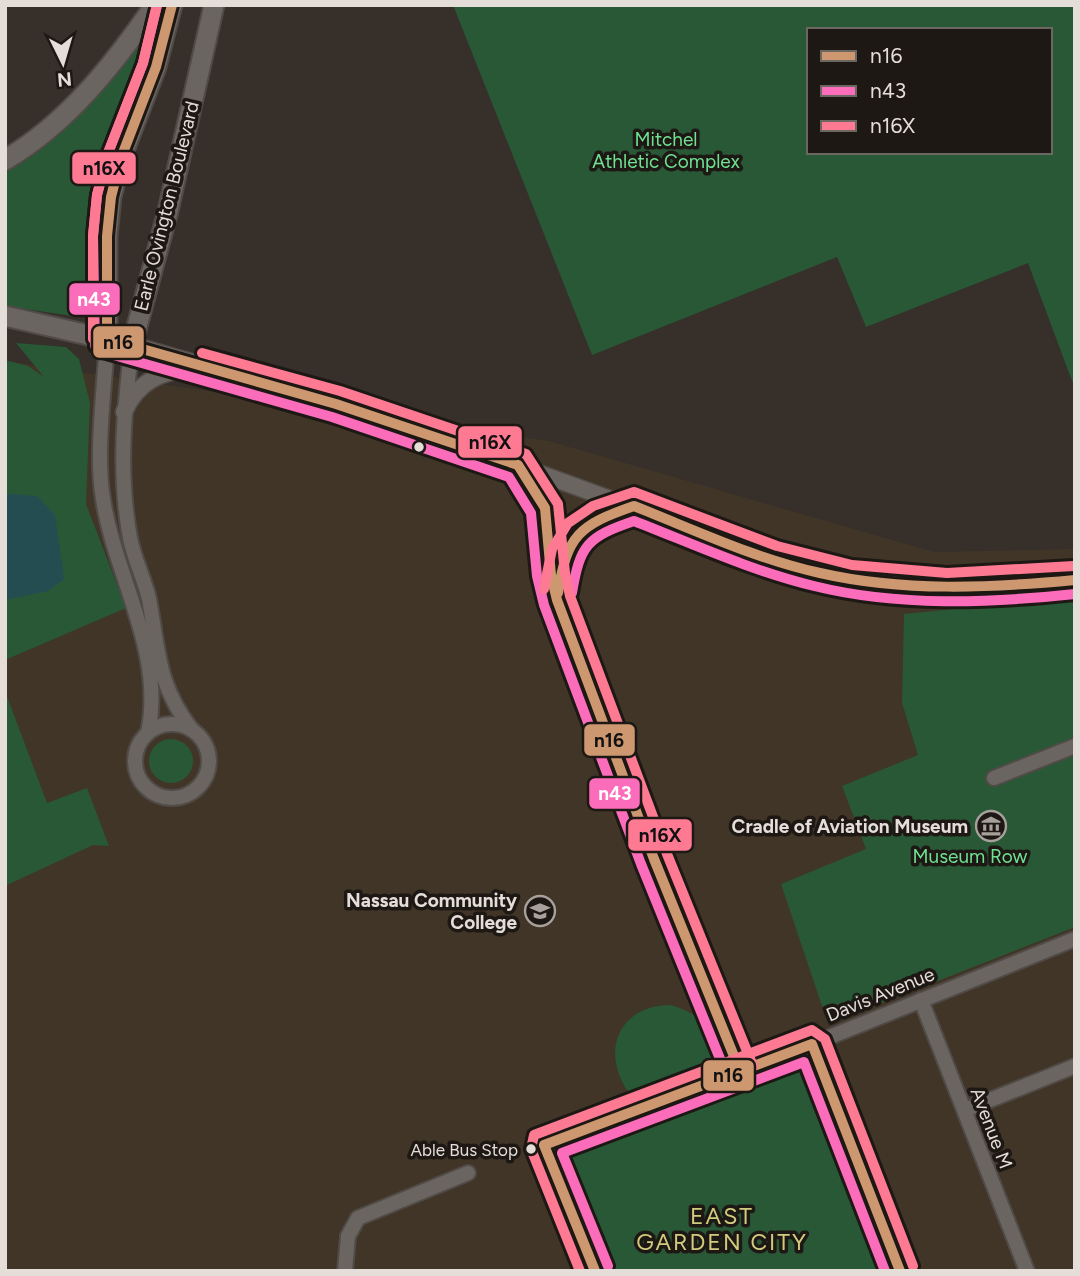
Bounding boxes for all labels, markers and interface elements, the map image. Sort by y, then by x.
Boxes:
north arrow [28,28,98,98]
legend [807,28,1052,154]
text: n16 [870,43,902,68]
text: N [56,67,73,92]
text: n43 [870,78,906,103]
street label: Earle Ovington Boulevard [129,99,204,313]
text: n16X [870,113,915,138]
park label: Mitchel Athletic Complex [592,128,740,173]
line badge: n16X [71,151,137,185]
text: n16X [83,157,125,180]
line badge: n43 [68,282,121,316]
text: n43 [77,288,111,311]
line badge: n16 [92,325,145,359]
text: n16 [103,331,133,354]
line badge: n16X [457,425,523,459]
text: n16X [469,431,511,454]
unlabelled marker [412,440,426,454]
line badge: n16 [583,723,636,757]
text: n16 [594,729,624,752]
line badge: n43 [588,777,641,810]
text: n43 [598,782,632,805]
museum icon: Cradle of Aviation Museum [974,809,1008,843]
place label: Cradle of Aviation Museum [732,815,968,838]
line badge: n16X [627,818,693,852]
text: n16X [639,824,681,847]
park label: Museum Row [913,845,1028,868]
place label: Nassau Community College [346,889,517,934]
school or university icon: Nassau Community College [523,894,557,928]
street label: Davis Avenue [823,962,938,1027]
line badge: n16 [702,1059,755,1092]
text: n16 [713,1064,743,1087]
street label: Avenue M [966,1084,1018,1172]
place label: Able Bus Stop [411,1140,518,1160]
marker: Able Bus Stop [524,1142,538,1156]
district label: EAST GARDEN CITY [636,1202,808,1256]

